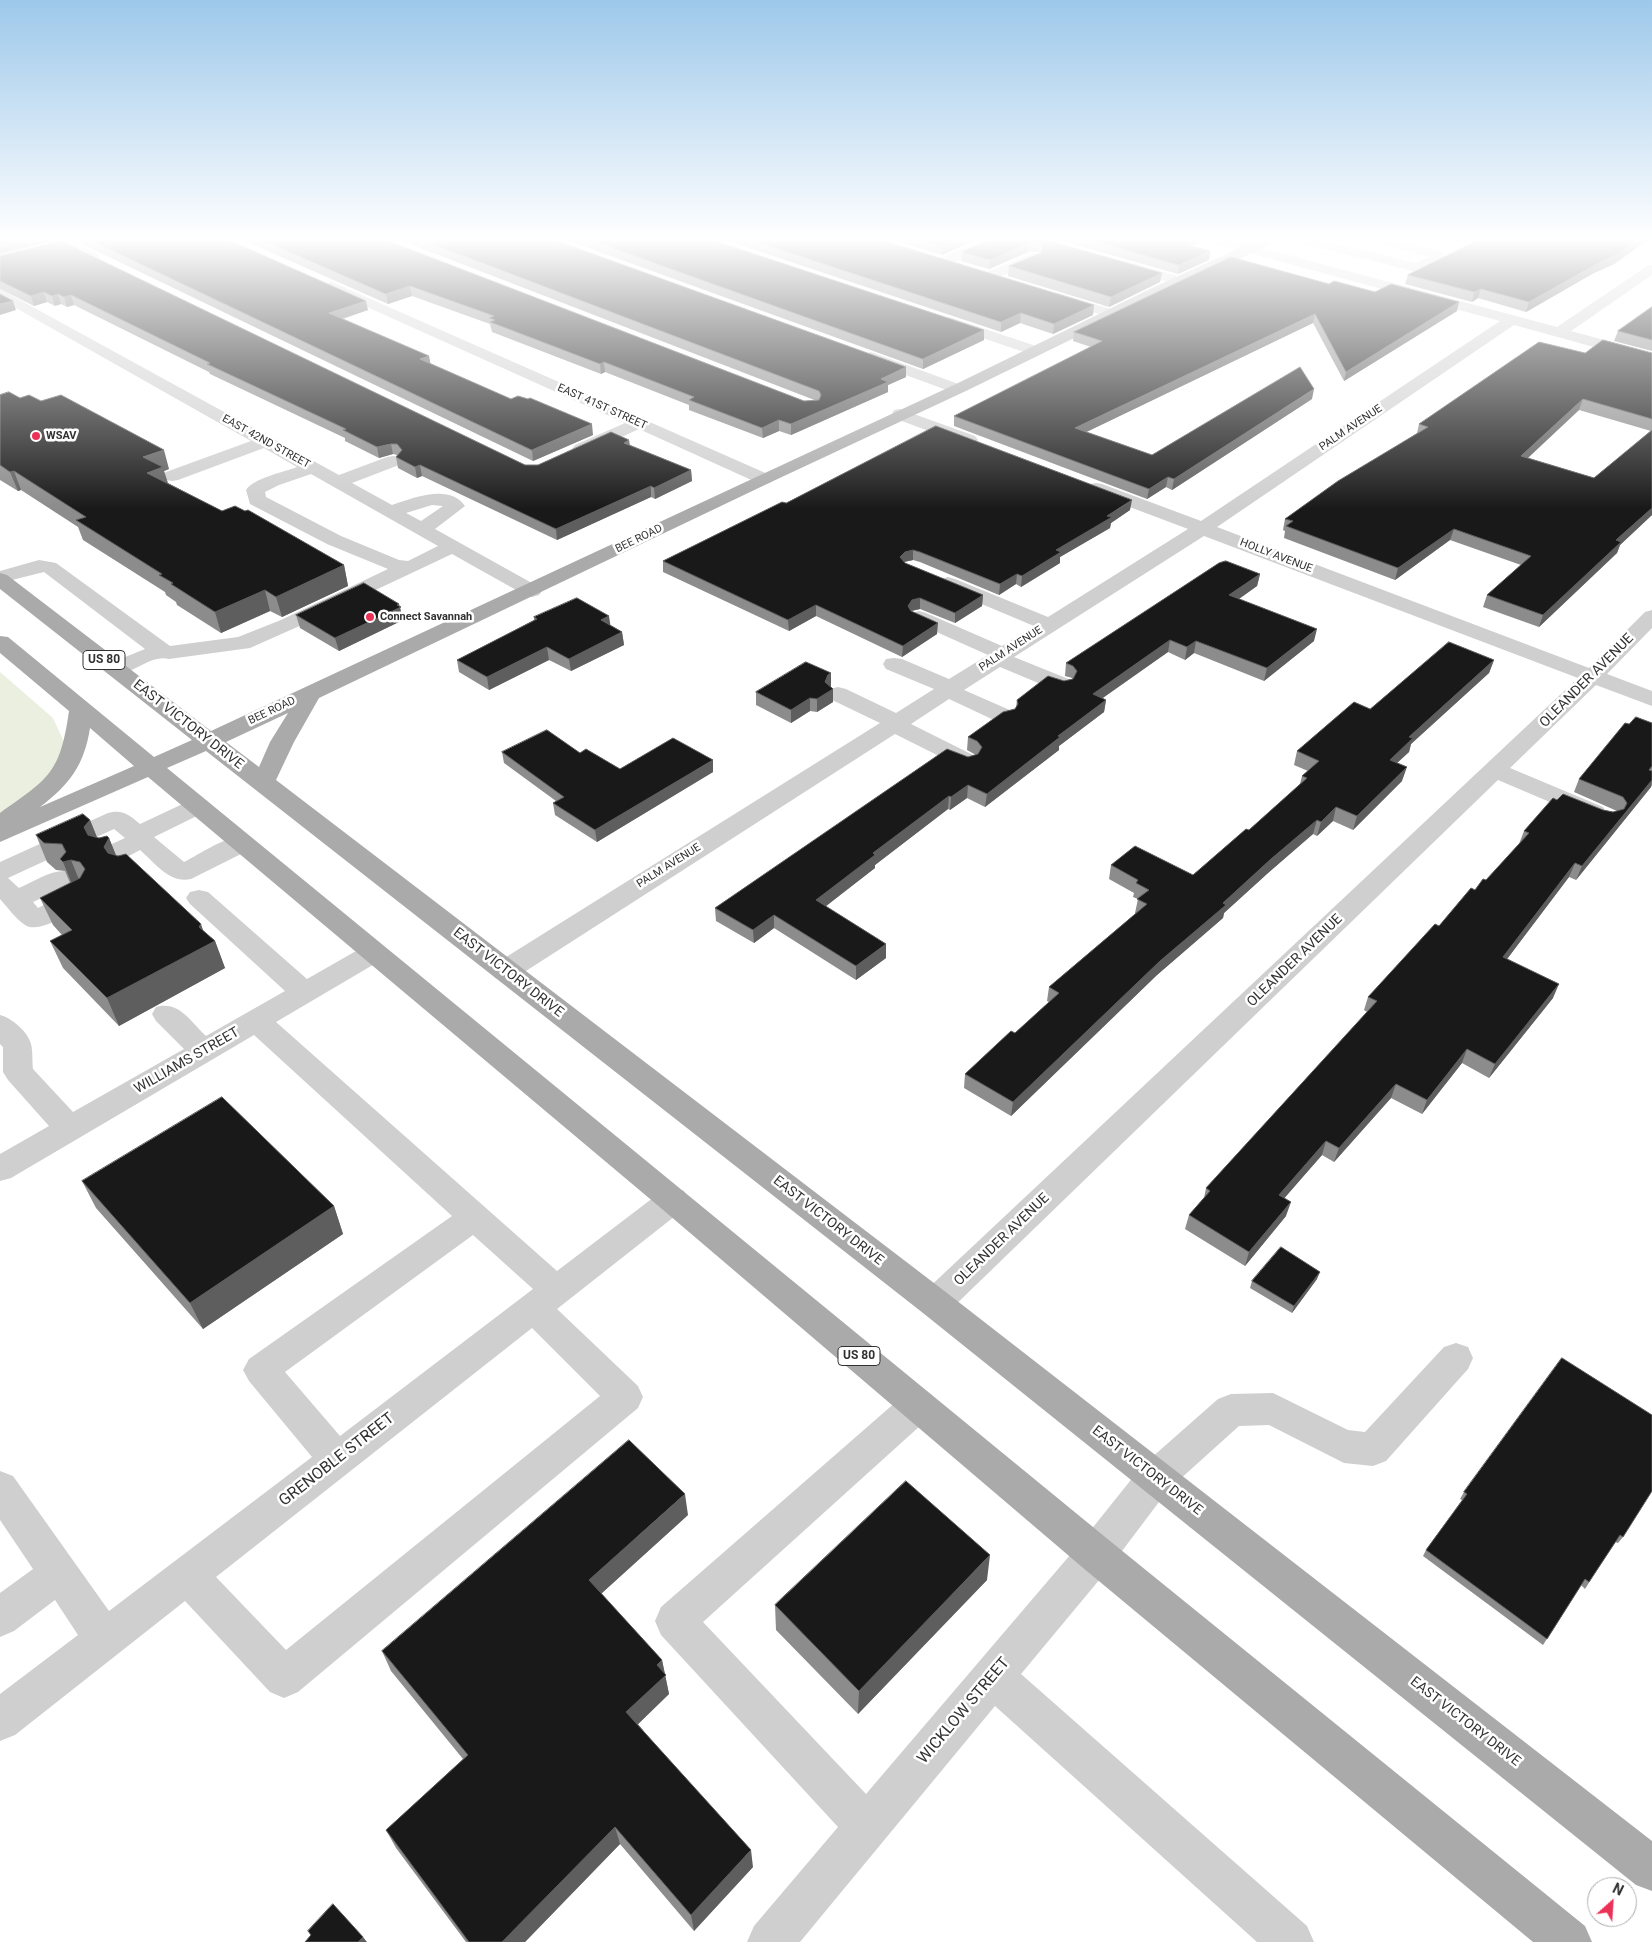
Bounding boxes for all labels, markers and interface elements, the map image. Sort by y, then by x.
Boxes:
street label: EAST 41ST STREET [555,381,649,433]
street label: PALM AVENUE [1317,402,1385,454]
street label: EAST 42ND STREET [220,412,312,472]
place label: WSAV [46,429,77,443]
marker: WSAV [30,430,42,442]
street label: BEE ROAD [613,522,665,556]
street label: HOLLY AVENUE [1238,536,1314,576]
place label: Connect Savannah [380,610,472,624]
marker: Connect Savannah [364,611,376,623]
street label: PALM AVENUE [977,624,1045,674]
street label: OLEANDER AVENUE [1537,631,1637,731]
road number: US 80 [83,650,125,670]
street label: EAST VICTORY DRIVE [130,677,246,773]
street label: BEE ROAD [246,694,298,728]
street label: PALM AVENUE [635,841,703,891]
street label: OLEANDER AVENUE [1244,911,1346,1011]
street label: EAST VICTORY DRIVE [450,925,566,1021]
street label: WILLIAMS STREET [132,1024,242,1098]
street label: EAST VICTORY DRIVE [770,1173,886,1269]
street label: OLEANDER AVENUE [951,1190,1053,1290]
road number: US 80 [838,1346,880,1365]
street label: GRENOBLE STREET [276,1409,398,1511]
street label: EAST VICTORY DRIVE [1089,1423,1205,1519]
street label: WICKLOW STREET [914,1654,1014,1768]
street label: EAST VICTORY DRIVE [1407,1674,1523,1770]
north arrow [1587,1877,1637,1927]
text: N [1610,1880,1626,1899]

